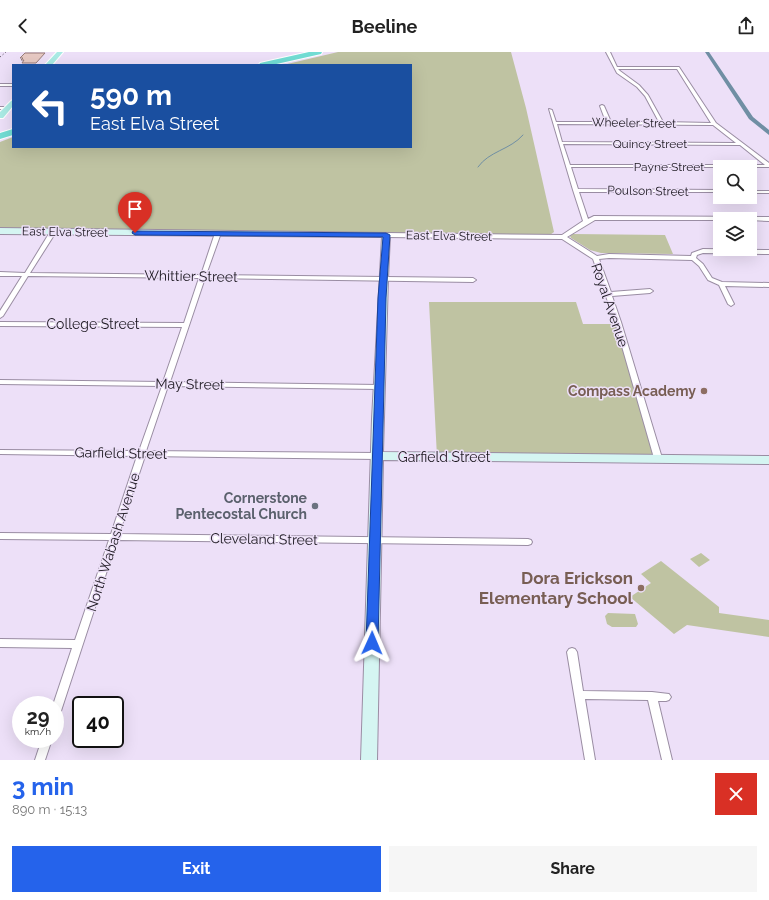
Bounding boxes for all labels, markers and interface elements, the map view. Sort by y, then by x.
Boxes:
icon: back [12,15,34,37]
icon: share [735,15,757,37]
text: Beeline [352,16,417,37]
text: 590 m [90,79,172,112]
icon: left [24,80,76,132]
text: East Elva Street [90,113,219,134]
street label: Wheeler Street [592,115,676,131]
street label: Quincy Street [613,137,687,151]
street label: Payne Street [634,160,704,174]
map controls [713,160,757,256]
button: search [713,160,757,204]
street label: Poulson Street [607,183,689,199]
pin [118,192,152,233]
icon: arrive [124,198,146,220]
button: layers [713,212,757,256]
street label: East Elva Street [22,224,108,240]
street label: East Elva Street [406,228,492,244]
street label: Royal Avenue [588,261,632,349]
street label: Whittier Street [144,267,238,285]
street label: College Street [46,316,140,332]
street label: May Street [155,375,225,393]
place label: Compass Academy [568,383,696,399]
marker: Compass Academy [699,386,709,396]
street label: Garfield Street [74,444,168,462]
street label: Garfield Street [398,449,491,465]
street label: North Wabash Avenue [83,471,143,613]
place label: Cornerstone Pentecostal Church [176,490,308,522]
marker: Cornerstone Pentecostal Church [310,501,320,511]
street label: Cleveland Street [210,530,318,548]
place label: Dora Erickson Elementary School [479,568,634,608]
marker: Dora Erickson Elementary School [636,583,646,593]
position arrow [351,622,393,664]
speed limit sign: 40 [72,696,124,748]
text: 29 [26,705,50,729]
text: km/h [25,726,51,737]
text: 3 min [12,772,74,801]
button: close [715,773,757,815]
text: 890 m · 15:13 [12,802,87,817]
button: Exit [12,846,381,892]
button: Share [389,846,757,892]

